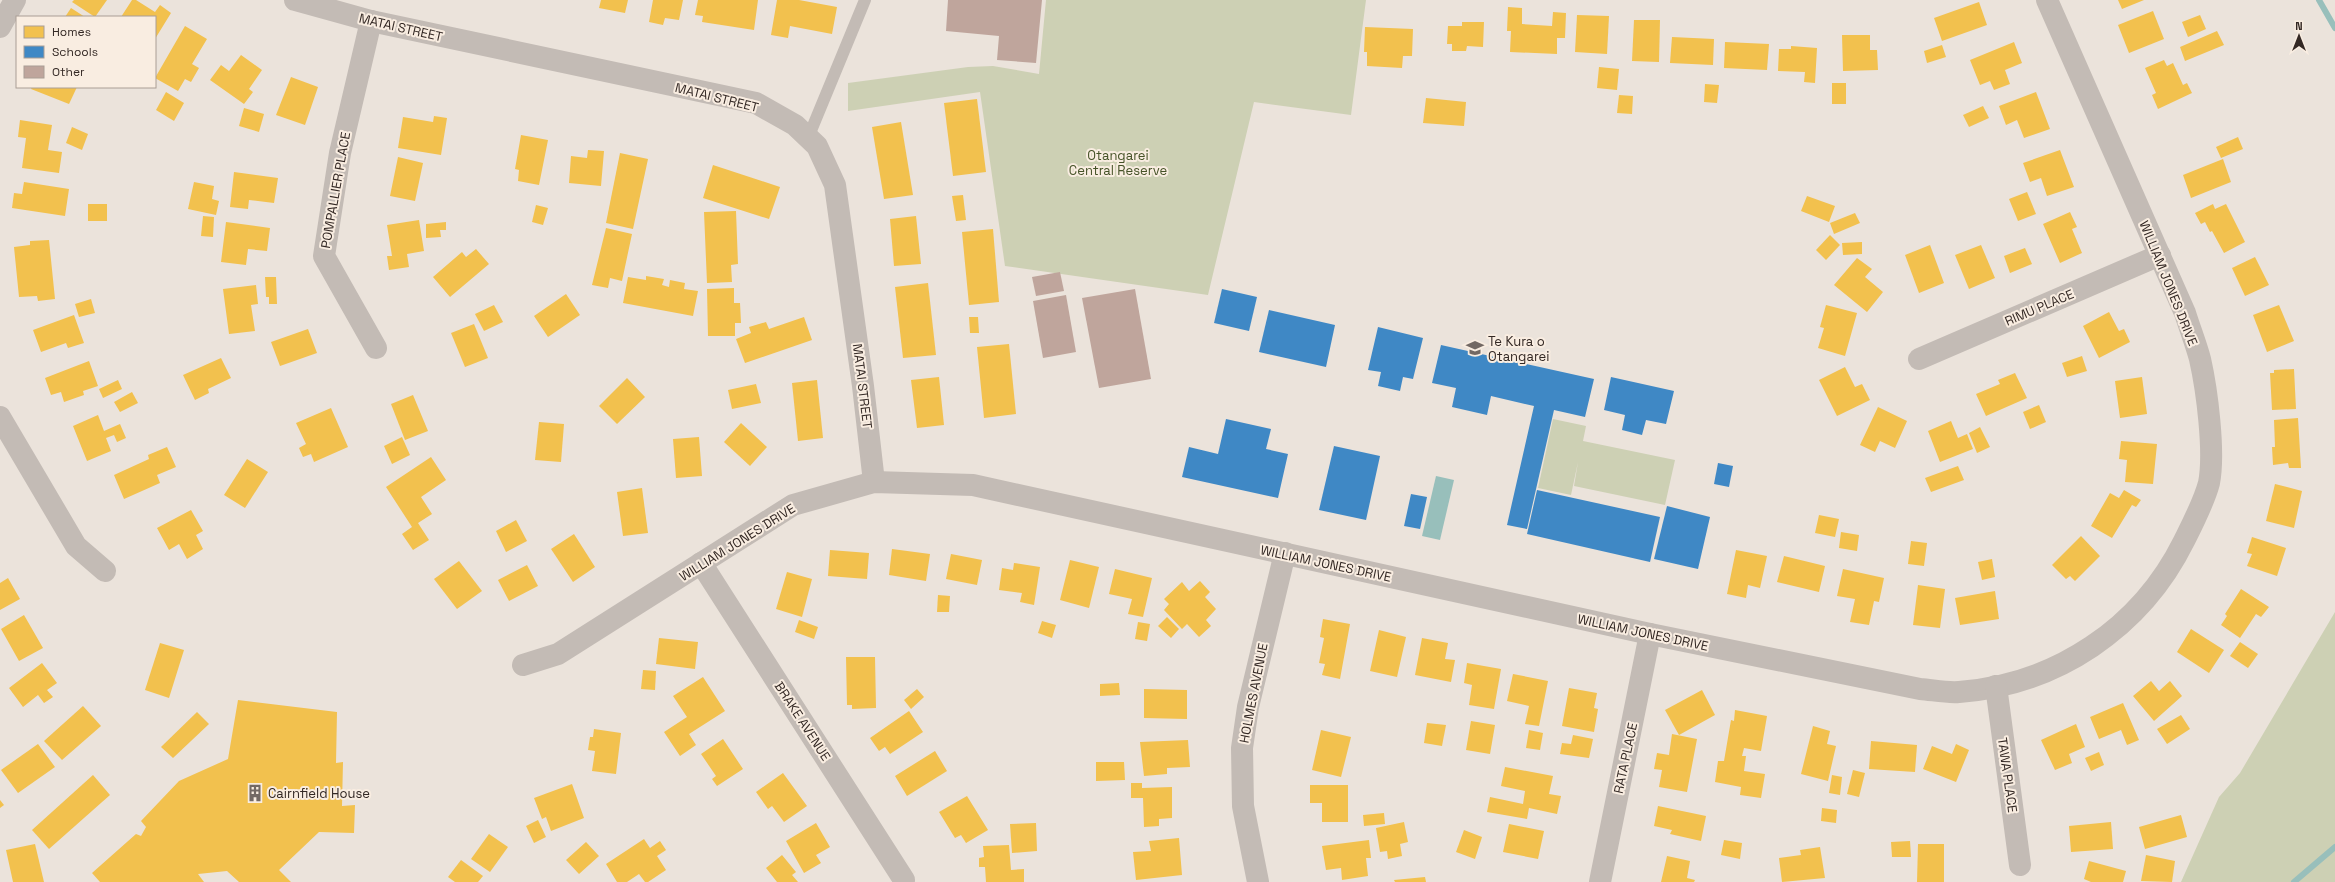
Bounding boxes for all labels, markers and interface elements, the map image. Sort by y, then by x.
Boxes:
street label: MATAI STREET [357,10,445,45]
legend [16,16,156,88]
north arrow [2279,16,2319,56]
text: N [2295,19,2303,33]
text: Homes [52,24,91,40]
text: Schools [52,44,98,60]
text: Other [52,64,85,80]
street label: MATAI STREET [673,79,761,116]
street label: POMPALLIER PLACE [317,131,354,250]
park label: Otangarei Central Reserve [1069,147,1167,179]
street label: WILLIAM JONES DRIVE [2136,218,2201,348]
street label: RIMU PLACE [2002,285,2076,330]
place label: Te Kura o Otangarei [1488,333,1549,365]
school or university icon: Te Kura o Otangarei [1465,338,1485,358]
street label: MATAI STREET [849,343,876,430]
street label: WILLIAM JONES DRIVE [676,500,798,585]
street label: WILLIAM JONES DRIVE [1259,541,1393,586]
street label: WILLIAM JONES DRIVE [1576,610,1710,655]
street label: HOLMES AVENUE [1235,642,1272,745]
street label: BRAKE AVENUE [771,679,834,764]
street label: RATA PLACE [1610,721,1641,795]
street label: TAWA PLACE [1994,736,2021,814]
building icon: Cairnfield House [245,783,265,803]
place label: Cairnfield House [268,785,370,802]

